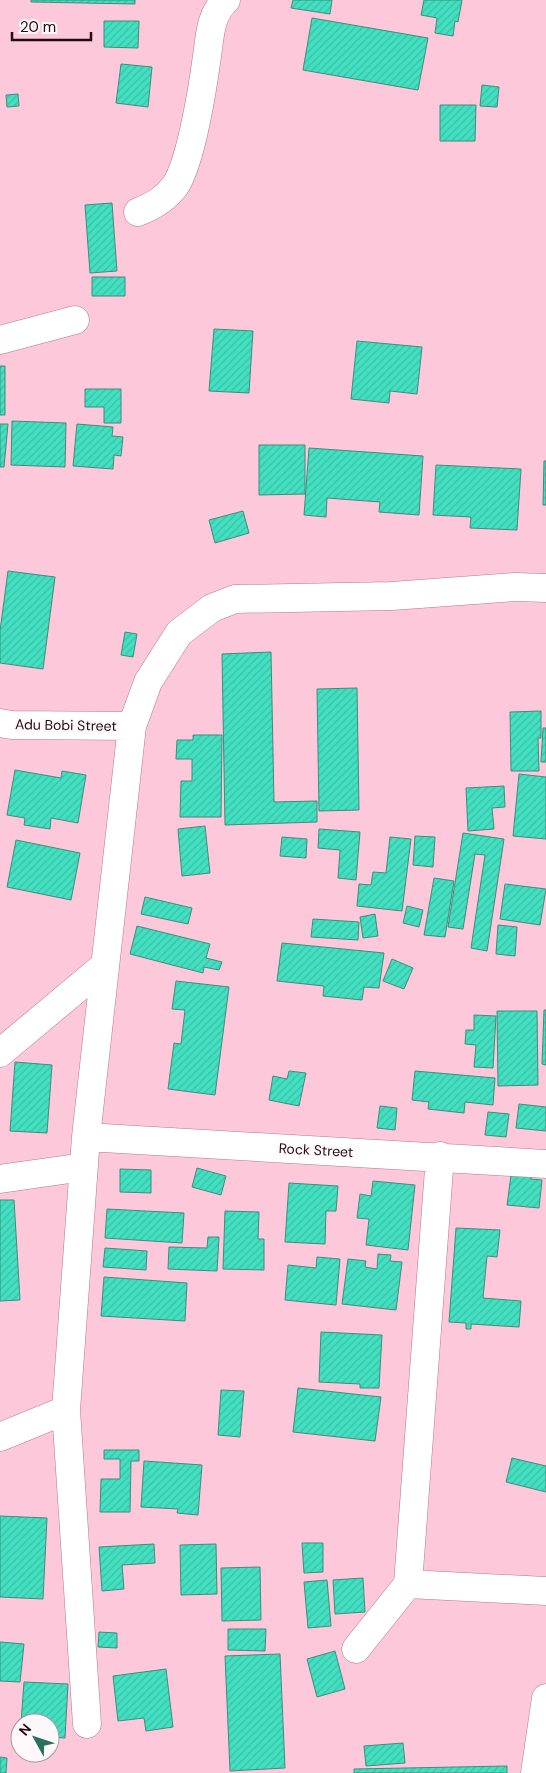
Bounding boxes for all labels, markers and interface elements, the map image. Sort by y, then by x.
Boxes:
scale bar [12,10,91,42]
text: 20 m [20,17,56,37]
street label: Adu Bobi Street [15,715,117,735]
street label: Rock Street [278,1139,354,1161]
north arrow [10,1713,60,1763]
text: N [15,1720,35,1739]

